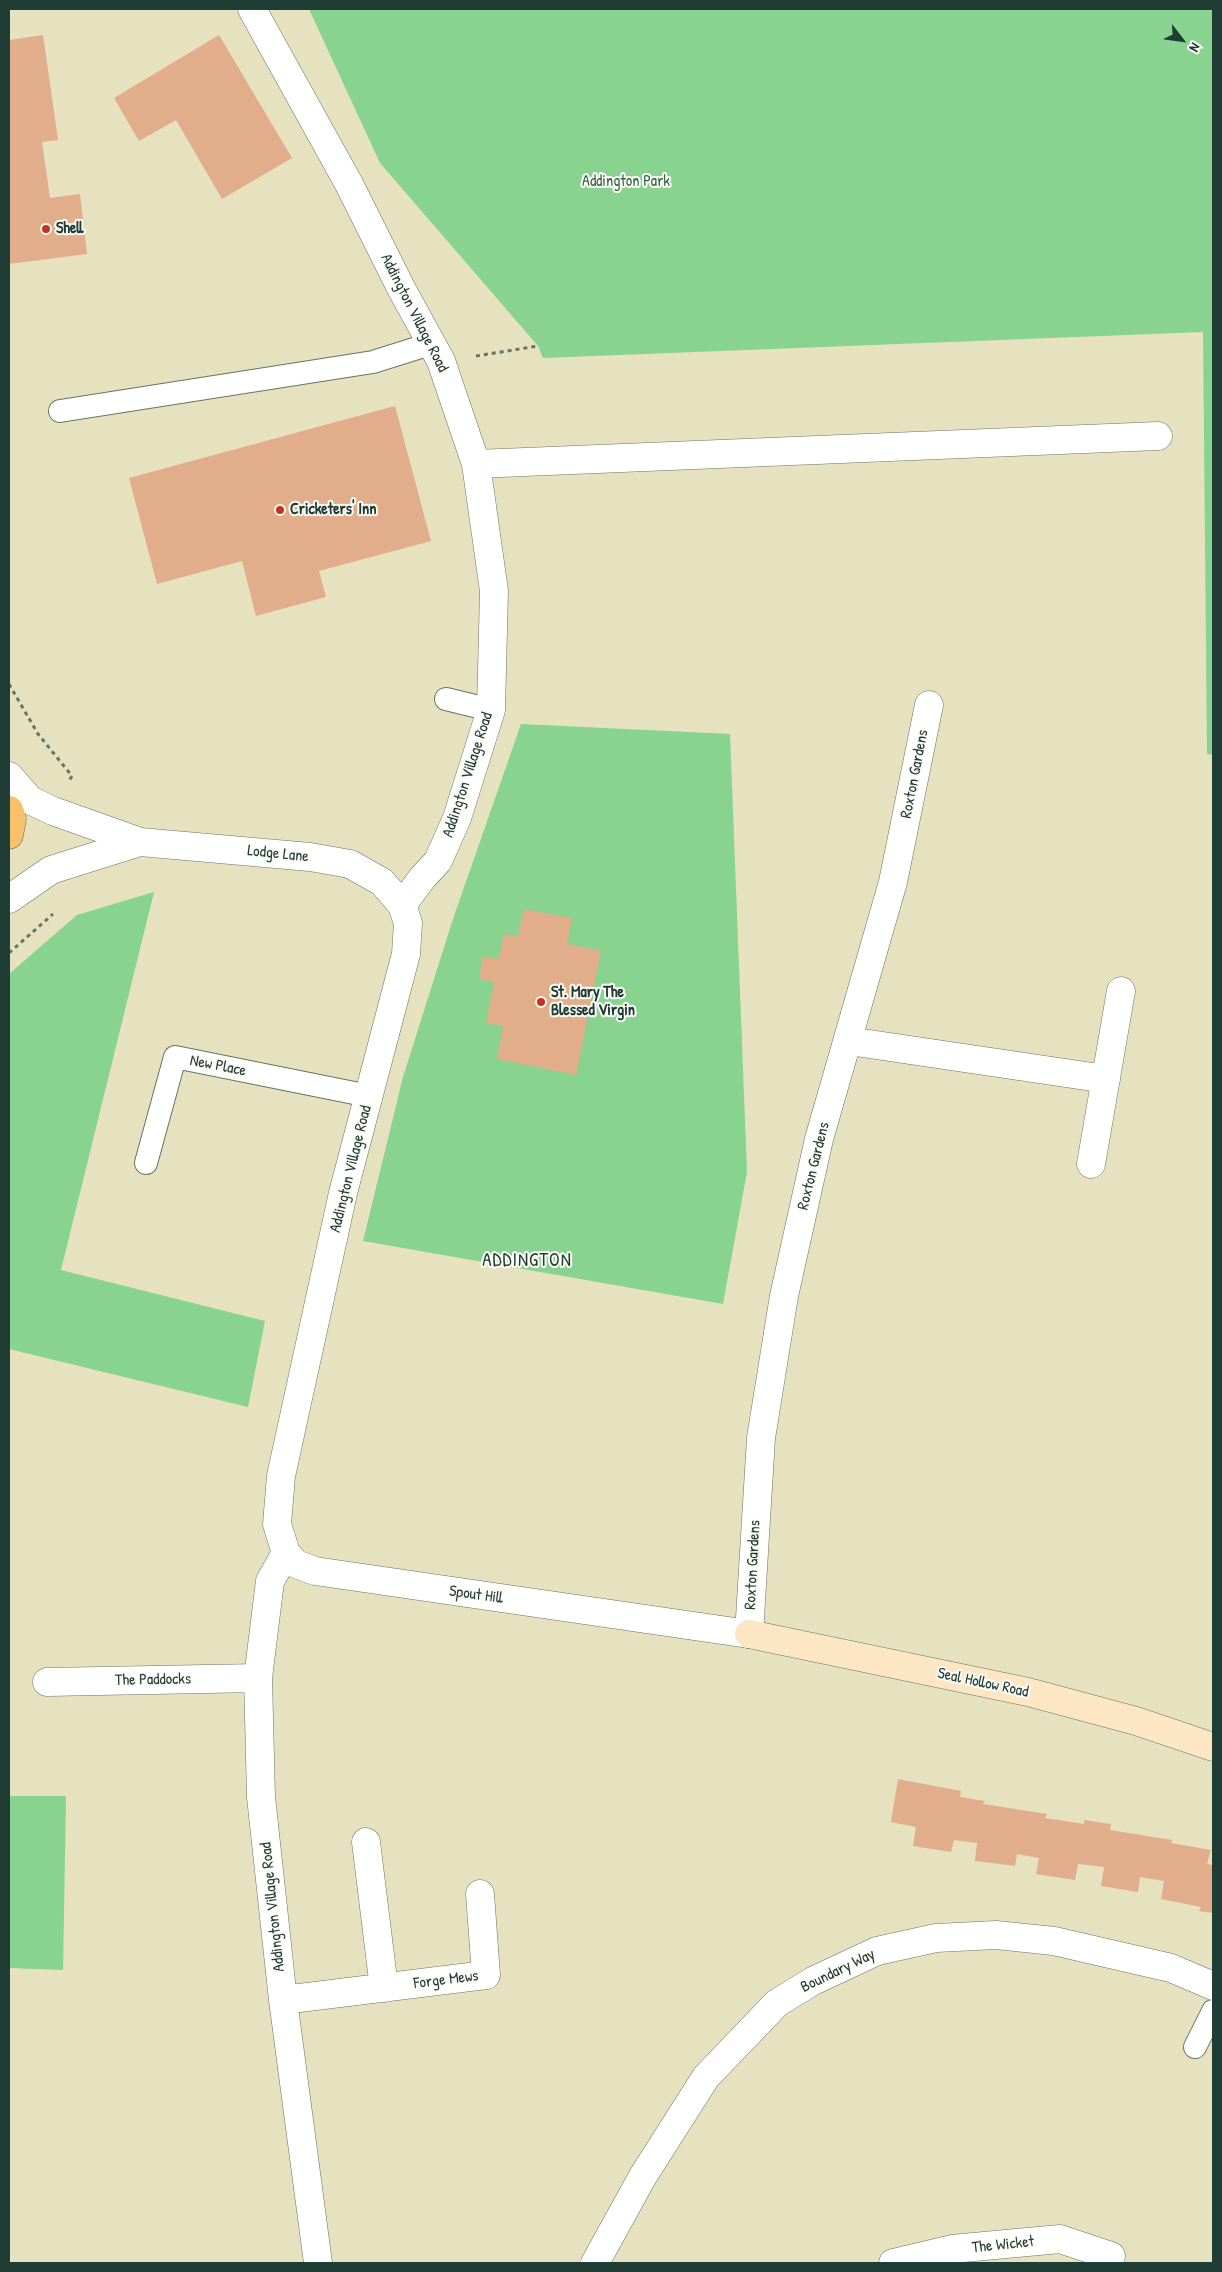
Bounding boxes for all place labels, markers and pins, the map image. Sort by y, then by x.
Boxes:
place label: Shell [56,219,83,239]
marker: Shell [40,223,52,235]
place label: Cricketers' Inn [290,500,376,520]
marker: Cricketers' Inn [274,504,286,516]
place label: St. Mary The Blessed Virgin [551,983,635,1021]
marker: St. Mary The Blessed Virgin [535,996,547,1008]

